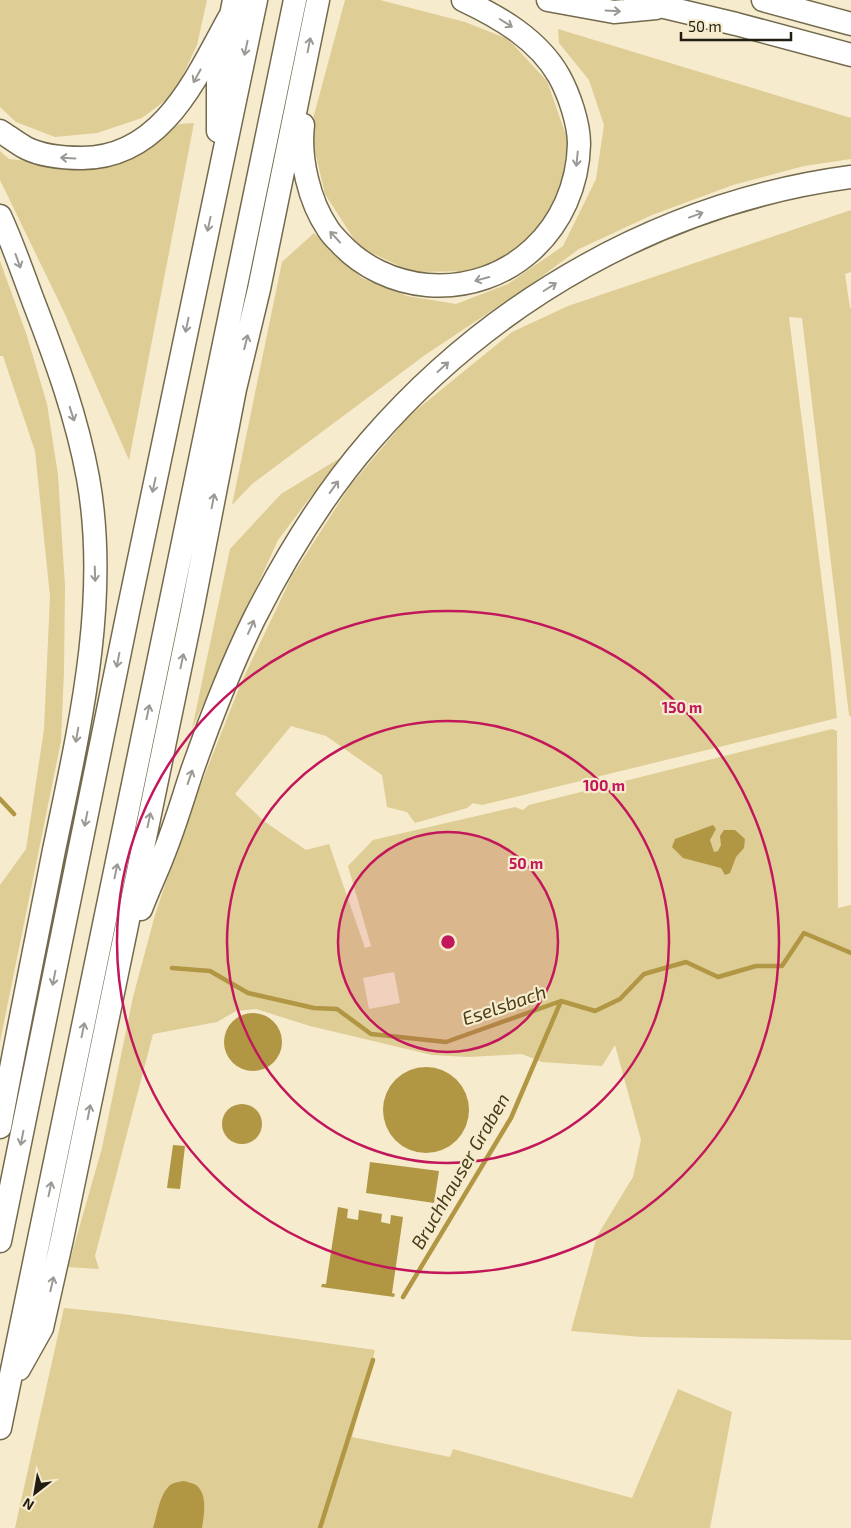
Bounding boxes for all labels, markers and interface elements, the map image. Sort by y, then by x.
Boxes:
one-way arrow [605,7,621,16]
scale bar [681,10,791,42]
text: 50 m [688,17,722,35]
one-way arrow [498,18,512,28]
one-way arrow [305,37,314,53]
one-way arrow [240,39,250,55]
one-way arrow [192,69,202,83]
one-way arrow [572,151,582,167]
one-way arrow [61,153,77,162]
one-way arrow [687,210,703,220]
one-way arrow [203,216,213,232]
one-way arrow [329,231,341,244]
one-way arrow [14,253,23,268]
one-way arrow [474,274,490,284]
one-way arrow [543,281,557,292]
one-way arrow [182,317,192,333]
one-way arrow [242,335,251,351]
one-way arrow [436,362,449,373]
one-way arrow [68,406,78,422]
one-way arrow [149,476,159,492]
one-way arrow [329,480,339,494]
one-way arrow [209,494,219,510]
one-way arrow [90,566,99,582]
one-way arrow [246,620,256,635]
one-way arrow [113,651,122,667]
one-way arrow [178,653,187,669]
text: 150 m [662,698,702,716]
one-way arrow [144,704,154,720]
one-way arrow [71,727,81,743]
one-way arrow [186,770,195,786]
text: 100 m [583,776,625,794]
one-way arrow [81,811,90,827]
one-way arrow [145,812,154,828]
text: 50 m [509,854,543,872]
one-way arrow [111,863,121,879]
centre of rings [439,933,457,951]
one-way arrow [49,970,58,986]
water label: Eselsbach [459,979,549,1030]
one-way arrow [78,1022,88,1038]
water label: Bruchhauser Graben [406,1089,514,1253]
one-way arrow [85,1105,94,1121]
one-way arrow [17,1129,26,1145]
one-way arrow [46,1182,55,1198]
one-way arrow [48,1276,57,1292]
north arrow [10,1468,60,1518]
text: N [19,1495,37,1514]

